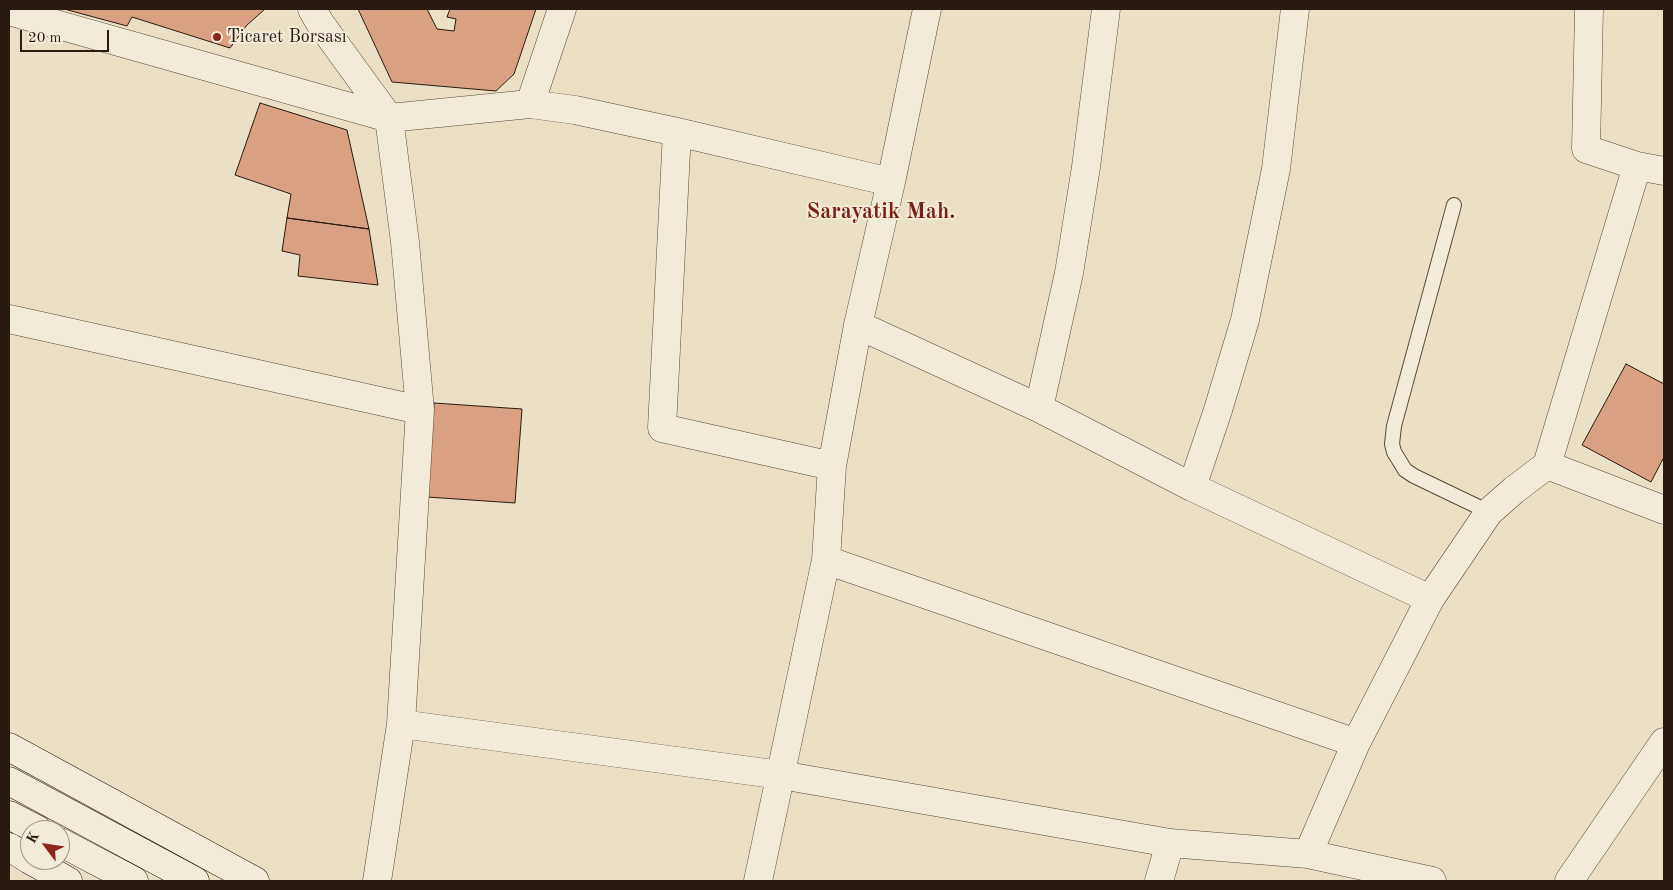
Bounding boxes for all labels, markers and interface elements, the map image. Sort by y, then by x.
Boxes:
scale bar [22,20,111,52]
place label: Ticaret Borsası [227,26,347,48]
text: 20 m [28,31,62,46]
marker: Ticaret Borsası [211,31,223,43]
district label: Sarayatik Mah. [806,199,956,225]
north arrow [20,820,70,870]
text: K [24,830,42,846]

